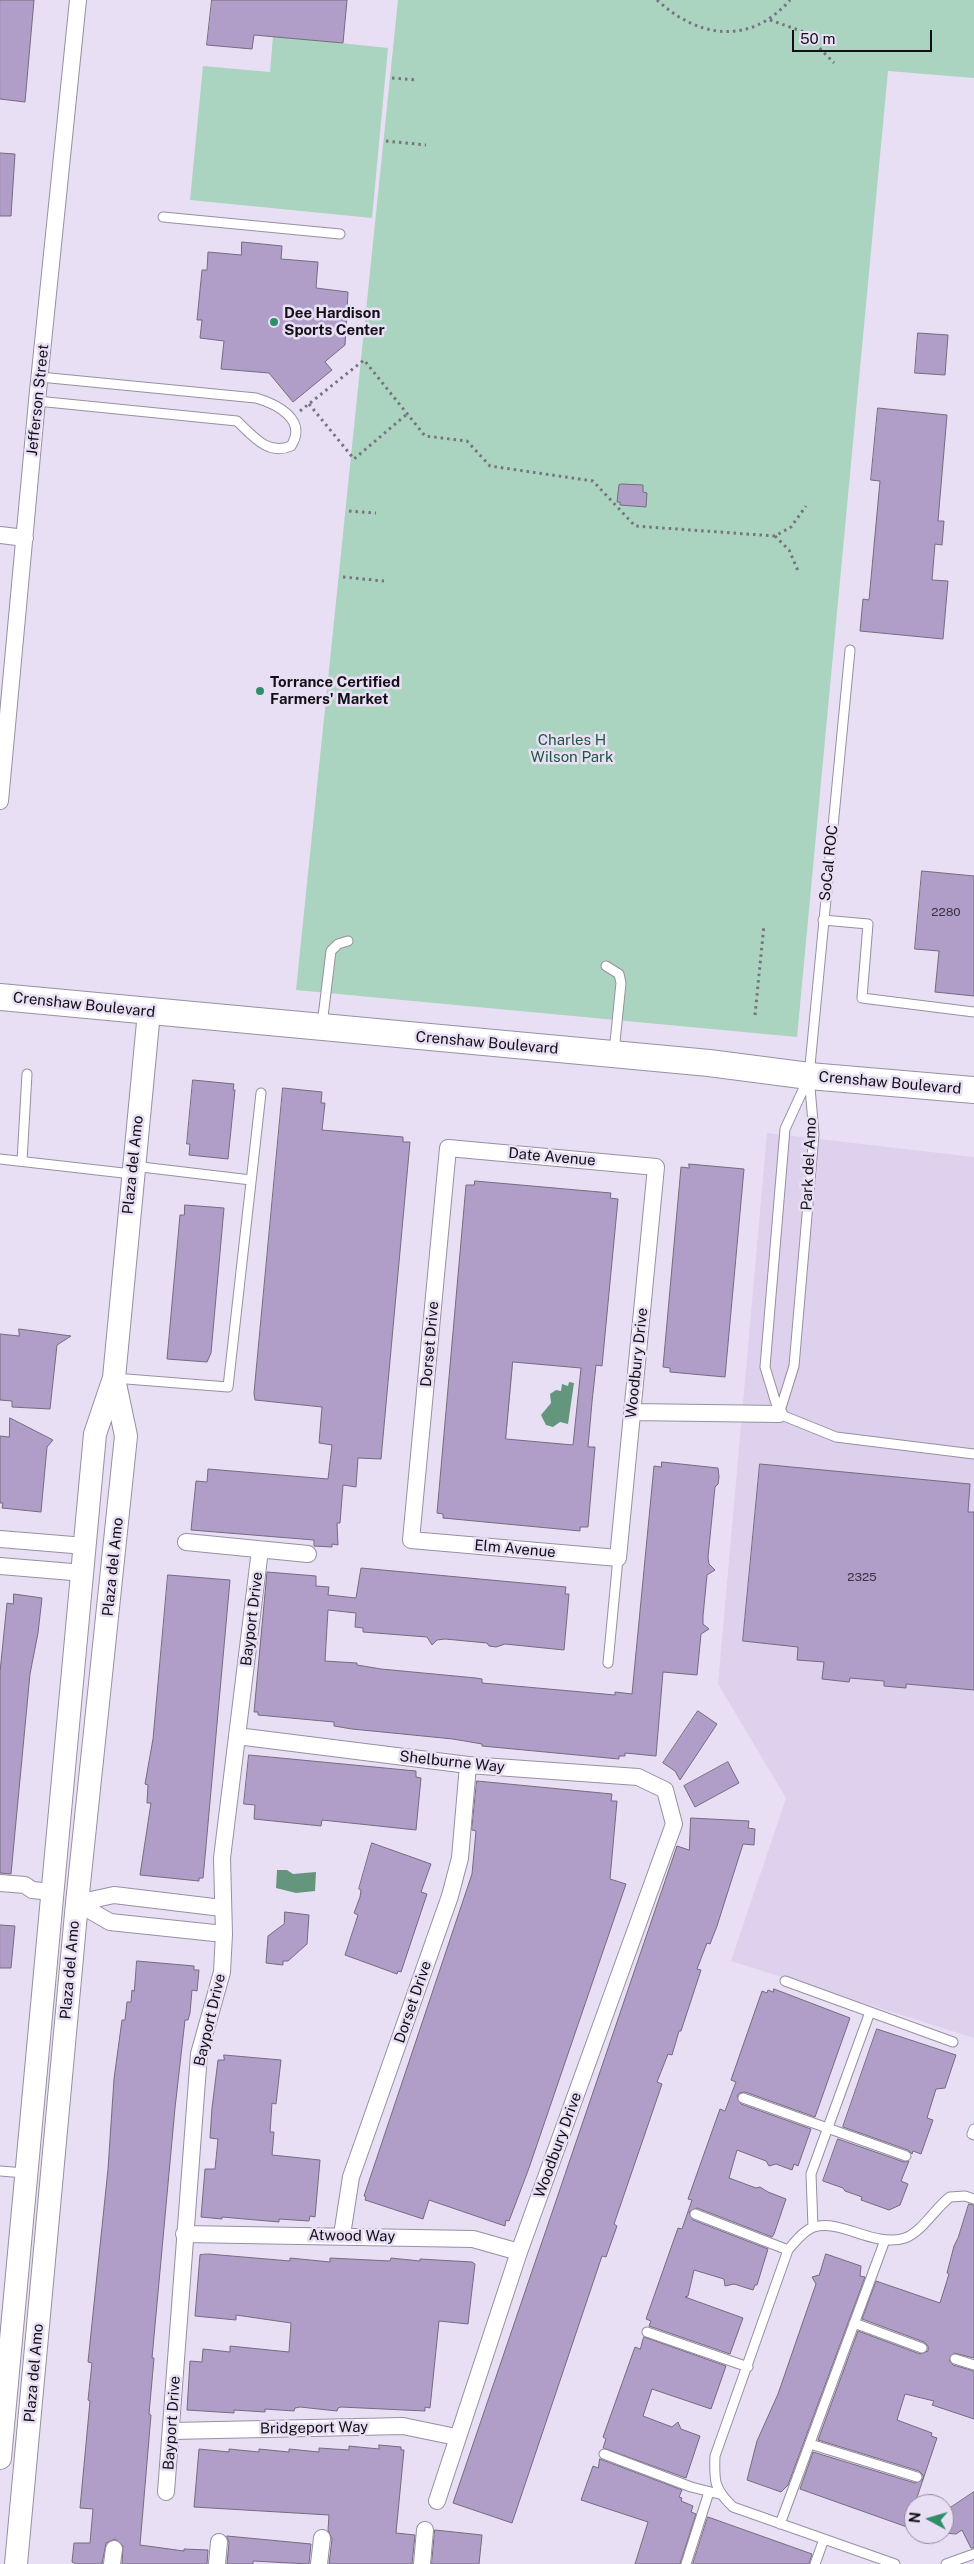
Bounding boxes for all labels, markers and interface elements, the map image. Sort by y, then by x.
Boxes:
scale bar [794,20,934,52]
text: 50 m [800,30,835,47]
place label: Dee Hardison Sports Center [284,304,385,339]
marker: Dee Hardison Sports Center [268,316,280,328]
street label: Jefferson Street [23,343,53,457]
place label: Torrance Certified Farmers' Market [270,673,400,708]
marker: Torrance Certified Farmers' Market [254,685,266,697]
park label: Charles H Wilson Park [531,731,613,766]
street label: SoCal ROC [816,824,842,902]
house number: 2280 [931,905,961,919]
street label: Crenshaw Boulevard [12,989,156,1021]
street label: Crenshaw Boulevard [415,1028,559,1058]
street label: Crenshaw Boulevard [818,1068,962,1098]
street label: Plaza del Amo [119,1115,147,1215]
street label: Park del Amo [798,1117,820,1211]
street label: Date Avenue [508,1144,596,1170]
street label: Dorset Drive [417,1300,443,1388]
street label: Woodbury Drive [622,1307,652,1419]
street label: Plaza del Amo [99,1517,127,1617]
street label: Elm Avenue [474,1536,556,1562]
house number: 2325 [847,1570,877,1584]
street label: Bayport Drive [237,1571,267,1667]
street label: Shelburne Way [398,1748,506,1776]
street label: Plaza del Amo [57,1920,83,2020]
street label: Dorset Drive [391,1959,435,2045]
street label: Bayport Drive [191,1972,229,2068]
street label: Woodbury Drive [531,2090,585,2200]
street label: Atwood Way [309,2226,395,2246]
street label: Plaza del Amo [21,2323,47,2423]
street label: Bayport Drive [160,2375,184,2471]
street label: Bridgeport Way [260,2418,368,2438]
north arrow [904,2494,954,2544]
text: N [907,2511,924,2524]

